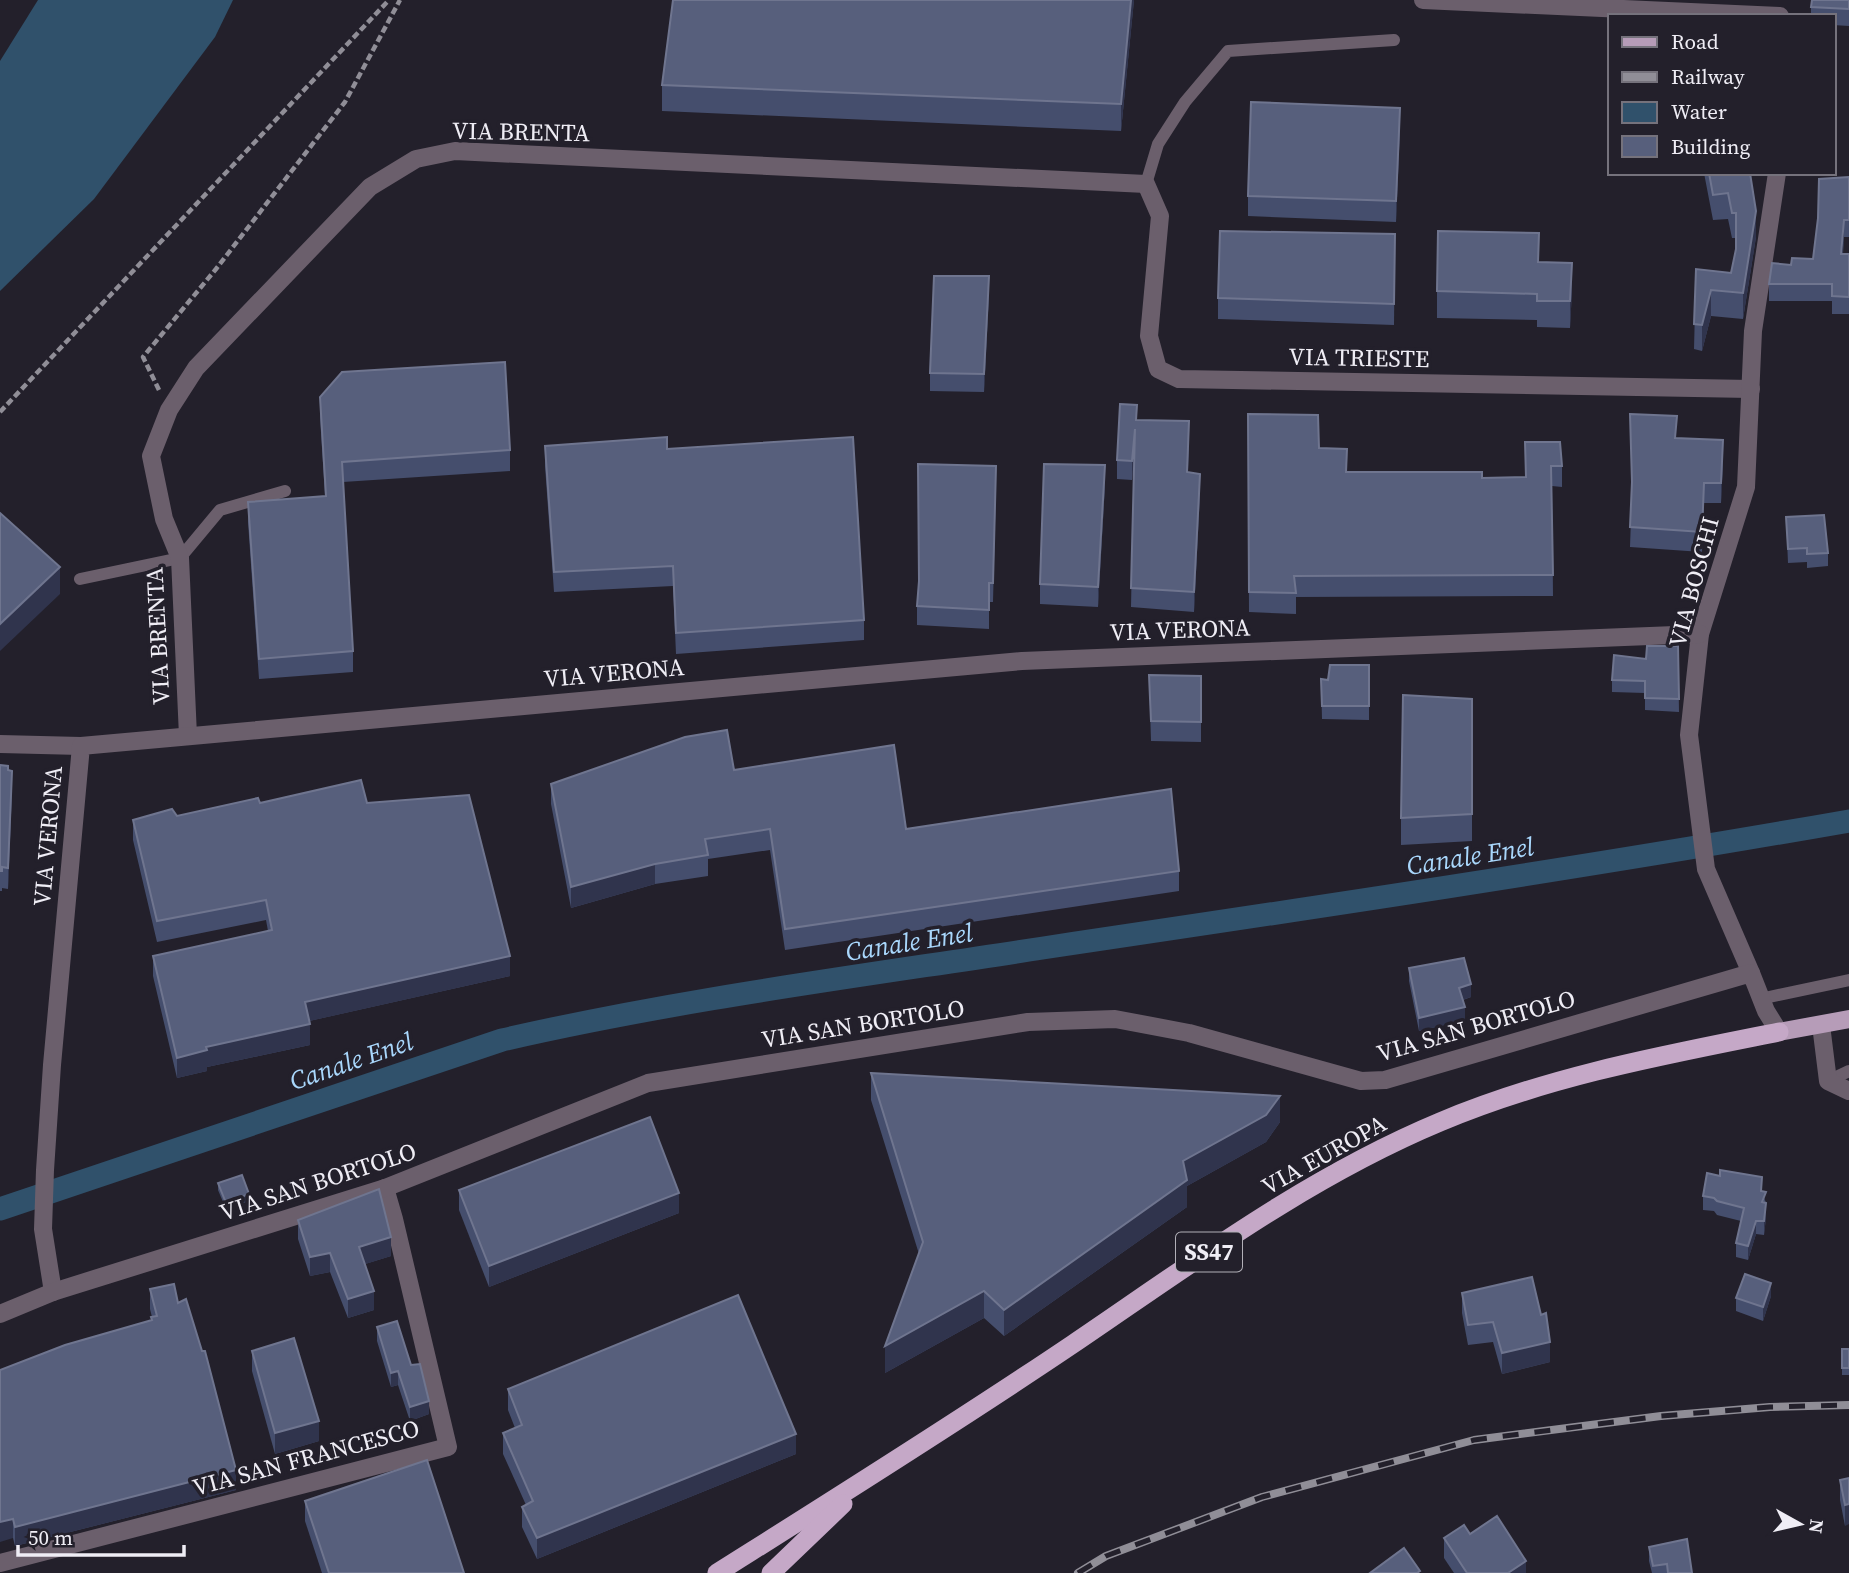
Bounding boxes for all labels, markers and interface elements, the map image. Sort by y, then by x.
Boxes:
legend [1608,14,1835,175]
text: Road [1671,27,1719,56]
text: Railway [1671,62,1745,91]
text: Water [1671,97,1727,126]
street label: VIA BRENTA [452,114,590,149]
text: Building [1671,132,1750,161]
street label: VIA TRIESTE [1288,340,1430,375]
street label: VIA BOSCHI [1660,513,1727,651]
street label: VIA BRENTA [137,566,178,706]
street label: VIA VERONA [1109,611,1251,648]
street label: VIA VERONA [542,650,686,695]
street label: VIA VERONA [25,764,70,908]
water label: Canale Enel [1404,828,1537,884]
water label: Canale Enel [843,914,976,970]
street label: VIA SAN BORTOLO [1373,981,1579,1070]
street label: VIA SAN BORTOLO [759,991,967,1056]
water label: Canale Enel [285,1023,418,1099]
street label: VIA EUROPA [1255,1107,1392,1202]
street label: VIA SAN BORTOLO [215,1134,420,1229]
road number: SS47 [1176,1232,1242,1272]
street label: VIA SAN FRANCESCO [189,1411,423,1504]
north arrow [1765,1489,1835,1559]
scale bar [18,1514,184,1558]
text: N [1803,1518,1831,1535]
text: 50 m [28,1523,73,1552]

